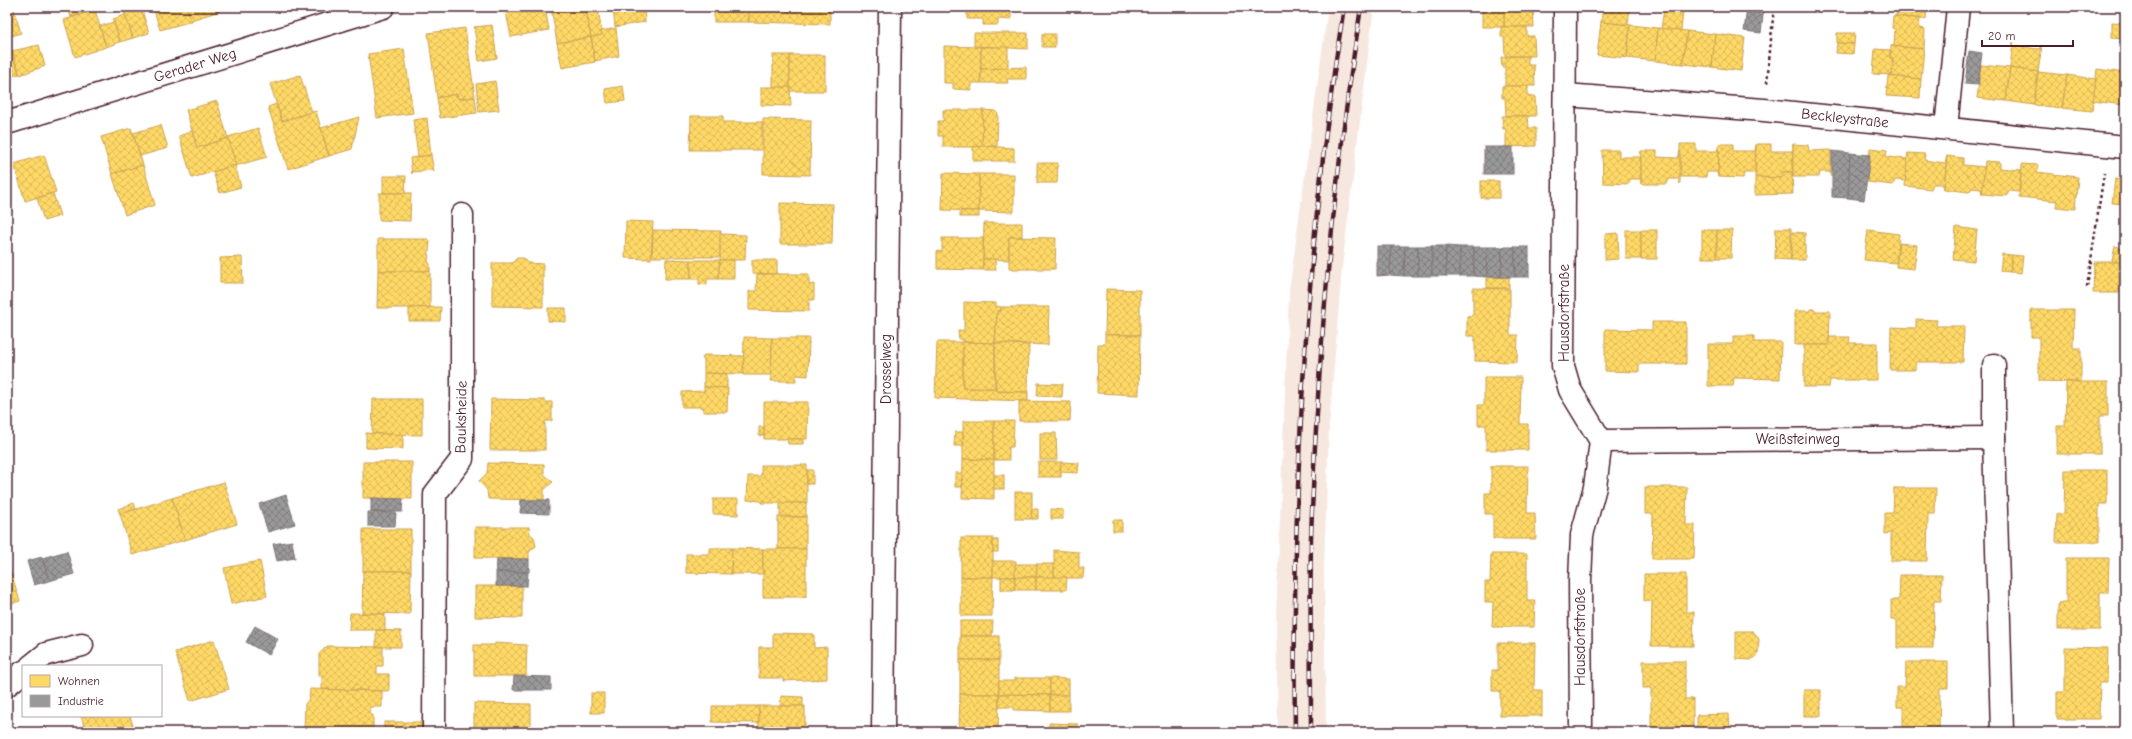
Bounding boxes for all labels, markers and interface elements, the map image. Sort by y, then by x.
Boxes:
scale bar [1982,22,2073,48]
text: 20 m [1988,29,2016,43]
street label: Gerader Weg [151,44,239,86]
street label: Beckleystraße [1800,104,1890,132]
street label: Hausdorfstraße [1555,264,1573,362]
street label: Drosselweg [877,334,895,404]
street label: Bauksheide [451,380,471,453]
street label: Weißsteinweg [1756,430,1840,448]
street label: Hausdorfstraße [1571,588,1589,686]
legend [22,665,162,717]
text: Wohnen [58,674,100,688]
text: Industrie [58,694,104,708]

